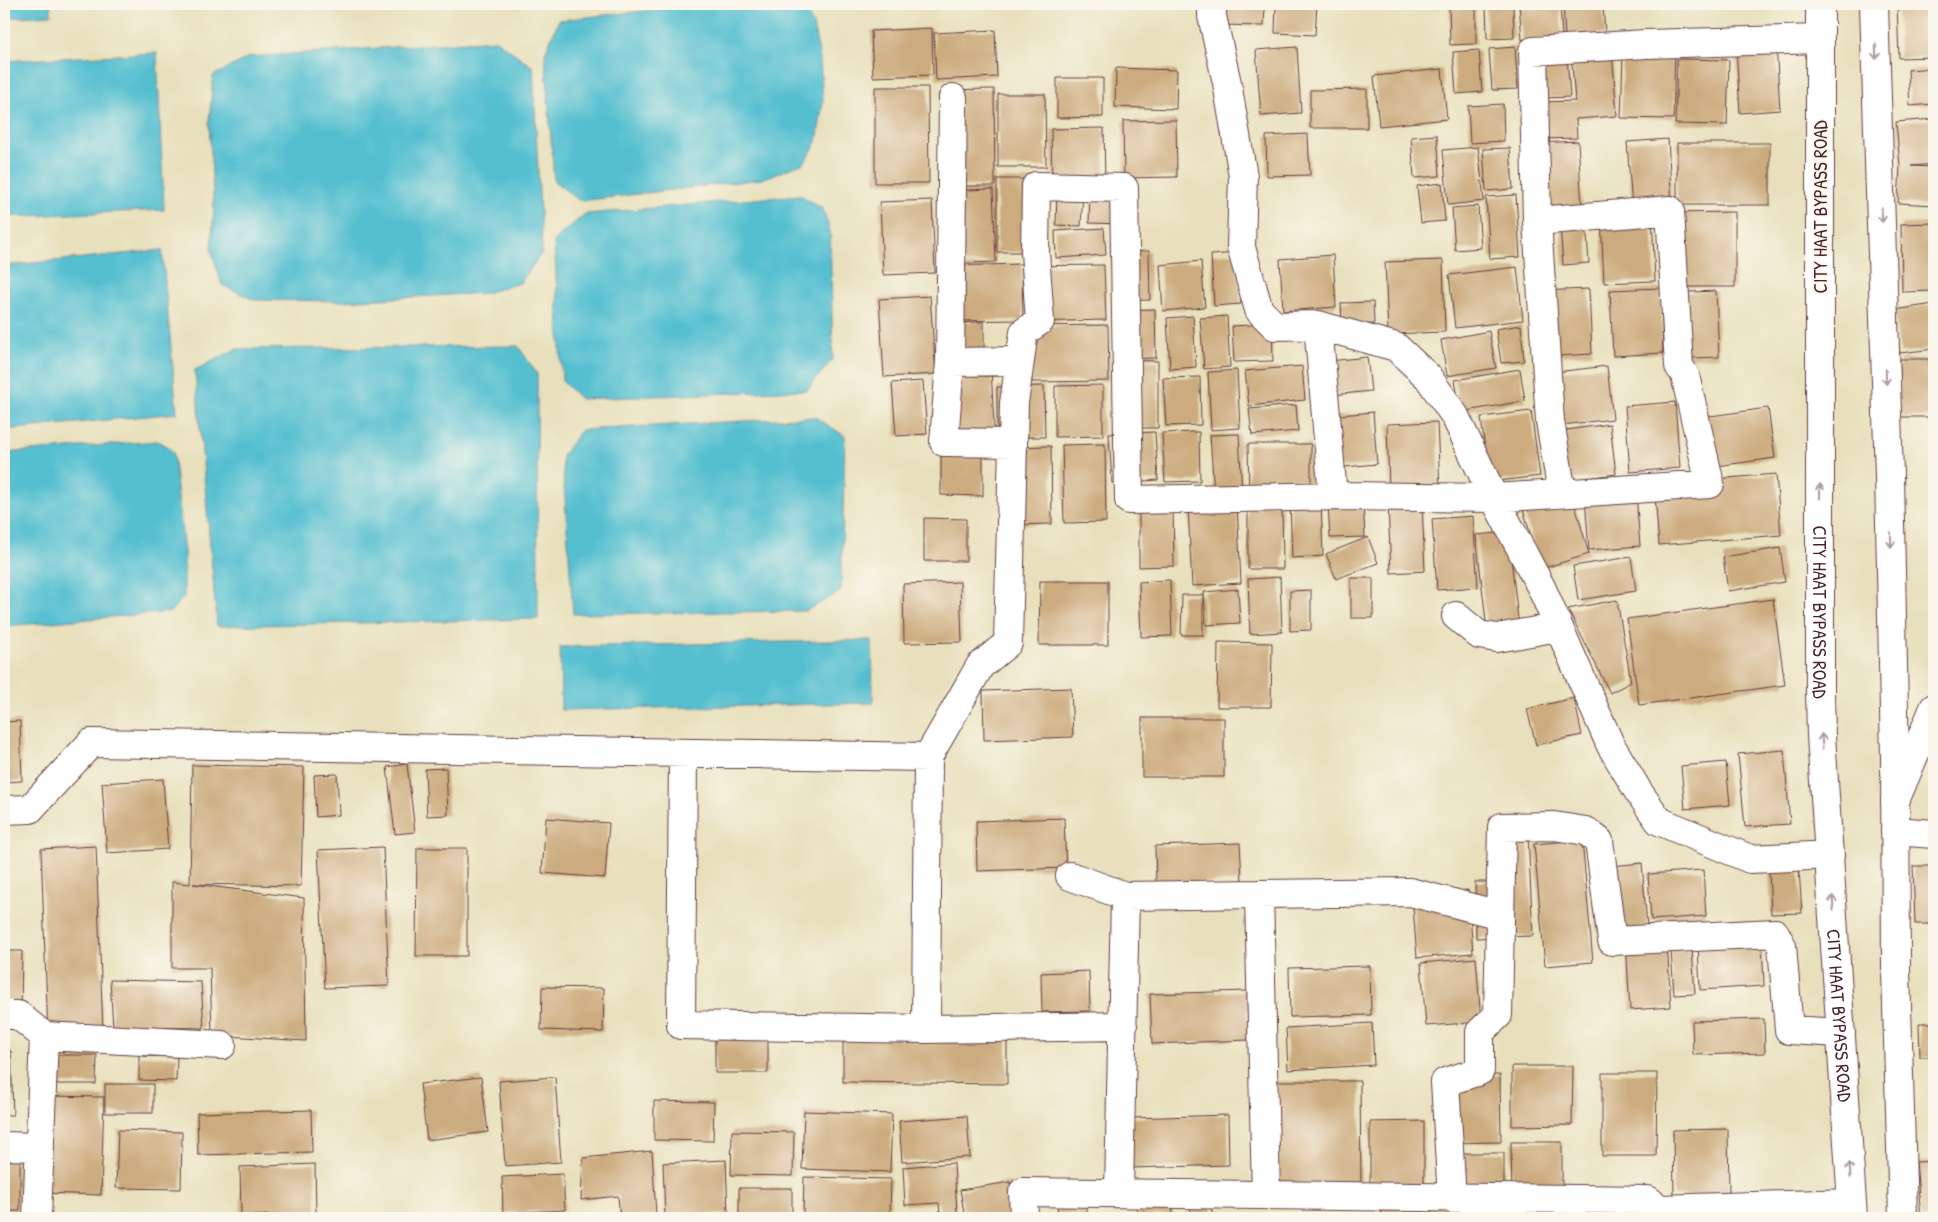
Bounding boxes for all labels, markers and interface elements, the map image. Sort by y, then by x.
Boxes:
one-way arrow [1871,44,1880,60]
street label: CITY HAAT BYPASS ROAD [1807,121,1833,293]
one-way arrow [1877,207,1886,223]
one-way arrow [1882,369,1891,385]
one-way arrow [1815,483,1825,499]
street label: CITY HAAT BYPASS ROAD [1807,525,1833,699]
one-way arrow [1886,531,1895,547]
one-way arrow [1817,733,1826,749]
one-way arrow [1829,895,1838,911]
street label: CITY HAAT BYPASS ROAD [1821,928,1858,1103]
one-way arrow [1845,1162,1855,1178]

